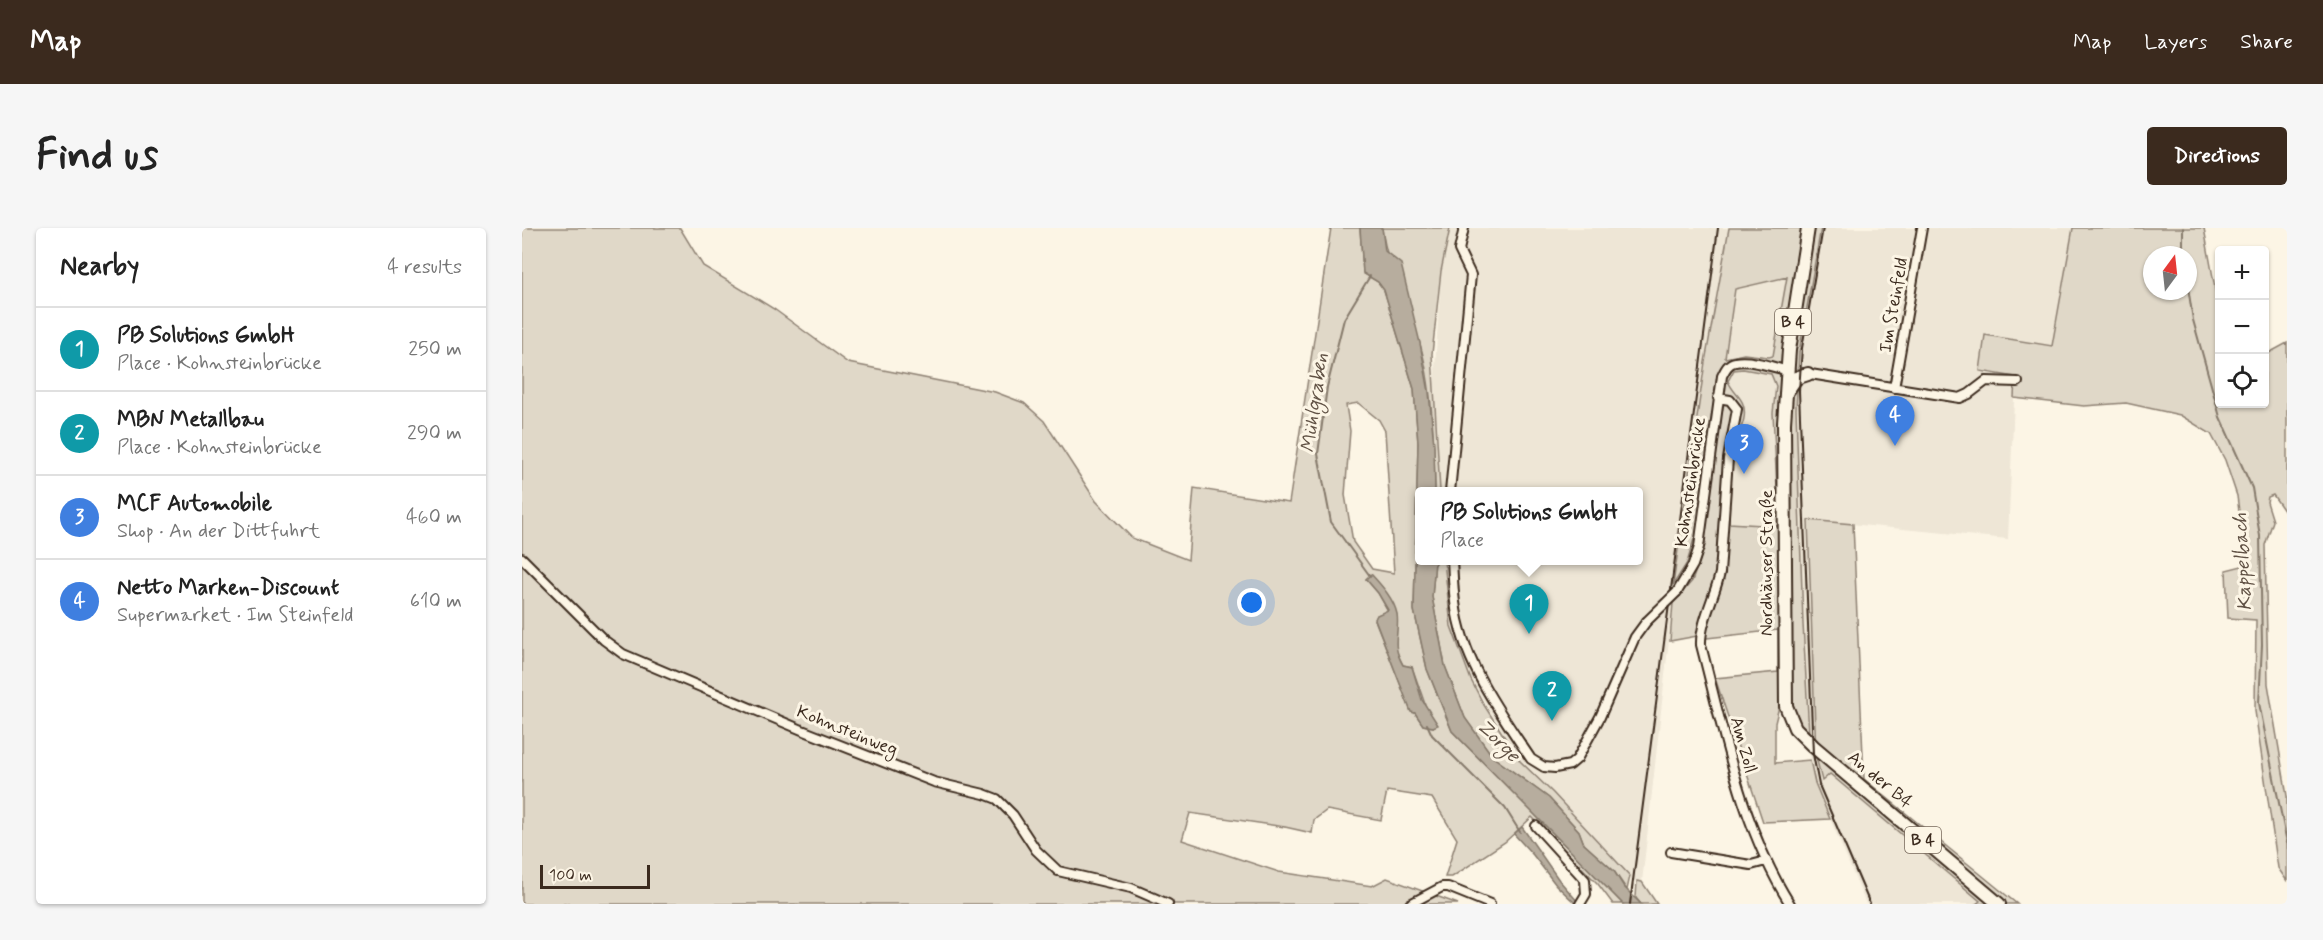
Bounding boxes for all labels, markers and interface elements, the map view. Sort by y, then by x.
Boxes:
text: Map [30,24,81,61]
text: Map [2073,28,2111,56]
text: Layers [2144,28,2207,56]
text: Share [2240,28,2293,56]
button: Directions [2147,127,2287,185]
text: Find us [36,129,158,184]
north arrow [2143,246,2197,300]
map controls [2215,246,2269,408]
button: + [2215,246,2269,300]
text: Nearby [60,250,139,284]
text: 4 results [387,254,462,281]
street label: Im Steinfeld [1874,256,1914,354]
button: − [2215,300,2269,354]
road number: B 4 [1775,309,1811,335]
text: PB Solutions GmbH [117,322,295,350]
text: 1 [75,336,84,363]
text: 250 m [408,336,462,363]
text: Place · Kohnsteinbrücke [117,350,322,377]
water label: Mühlgraben [1295,351,1337,455]
button: locate [2215,354,2269,408]
pin: 4 [1876,396,1914,446]
text: MBN Metallbau [117,406,264,434]
street label: Kohnsteinbrücke [1670,415,1712,548]
text: 2 [75,420,84,447]
text: 290 m [407,420,462,447]
pin: 3 [1724,424,1764,474]
text: Place · Kohnsteinbrücke [117,434,322,461]
popup [1415,487,1643,565]
text: MCF Automobile [117,490,272,518]
street label: Nordhäuser Straße [1755,490,1779,636]
text: PB Solutions GmbH [1440,499,1618,527]
text: 3 [75,504,84,531]
text: 460 m [406,504,462,531]
water label: Kappelbach [2227,512,2259,612]
text: Shop · An der Dittfuhrt [117,518,320,545]
text: Place [1440,527,1484,554]
text: Netto Marken-Discount [117,574,339,602]
pin: 1 [1510,584,1548,634]
text: 4 [74,588,85,615]
text: 610 m [410,588,462,615]
your location [1237,588,1266,617]
text: Supermarket · Im Steinfeld [117,602,353,629]
pin: 2 [1532,672,1572,721]
street label: Kohnsteinweg [792,700,901,763]
water label: Zorge [1469,713,1526,771]
street label: Am Zoll [1724,714,1762,776]
street label: An der B4 [1842,746,1918,814]
road number: B 4 [1905,827,1941,853]
scale bar [540,862,650,890]
text: 100 m [549,865,592,886]

